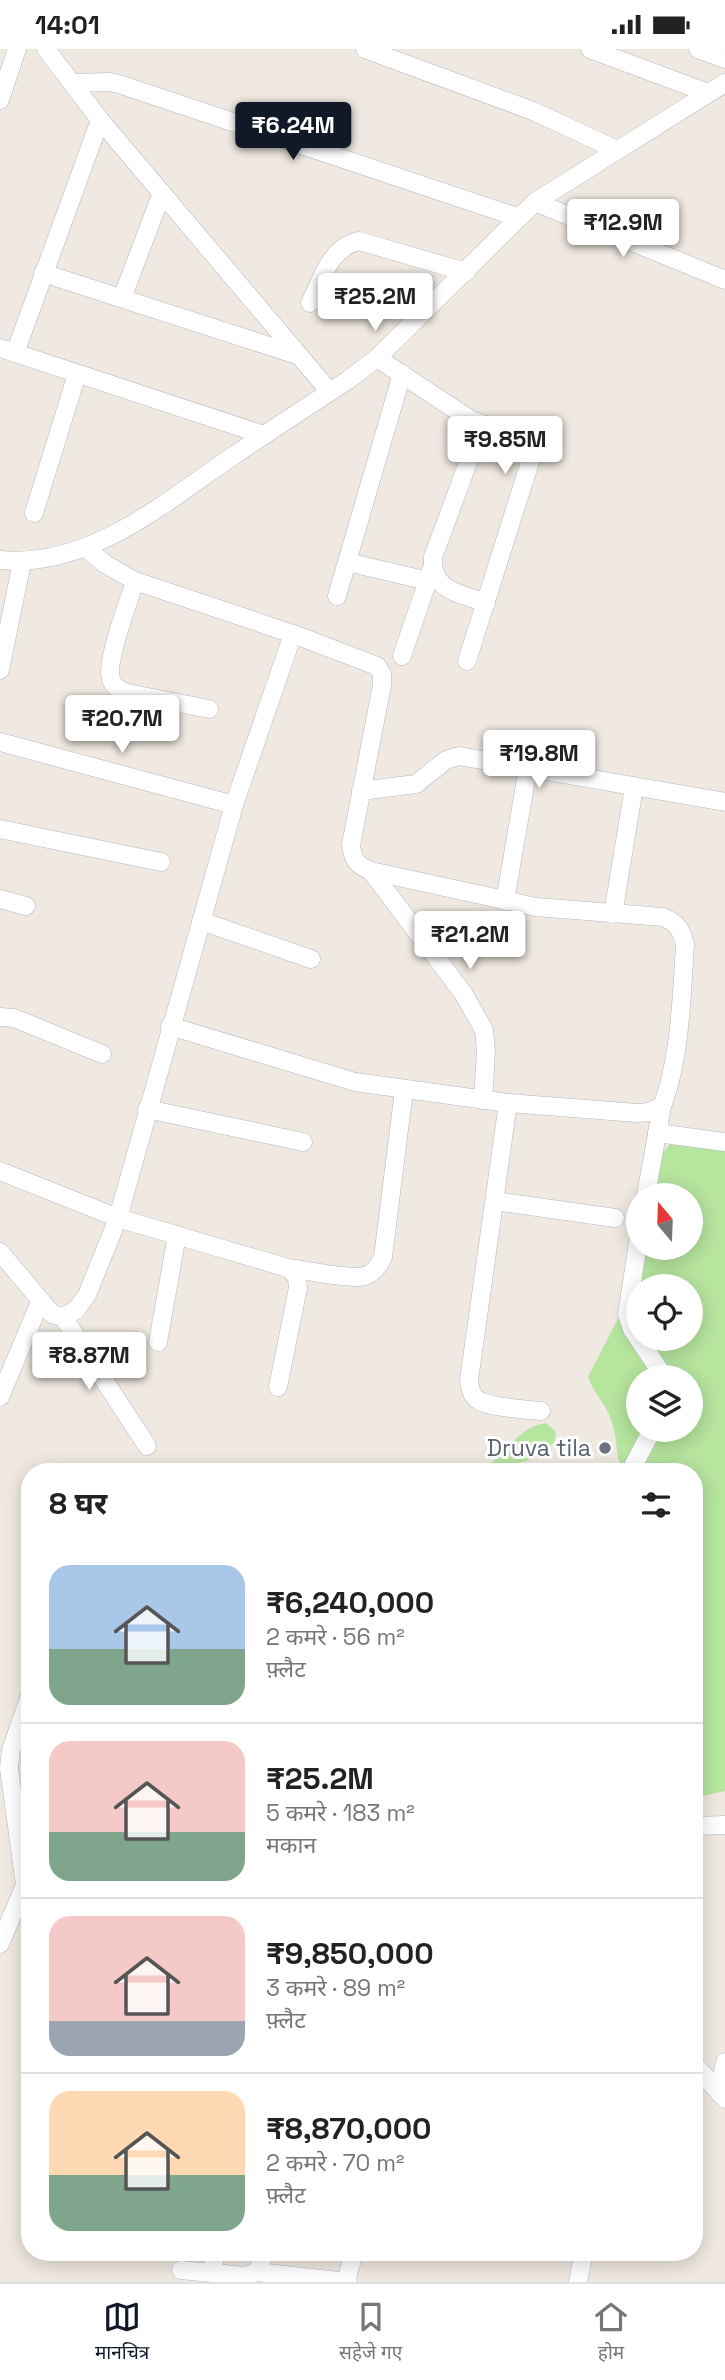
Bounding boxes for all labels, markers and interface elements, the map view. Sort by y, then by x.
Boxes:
text: 14:01 [35,8,100,42]
pin: ₹6.24M [236,103,350,162]
text: ₹6.24M [251,110,335,140]
pin: ₹12.9M [566,199,680,259]
text: ₹12.9M [583,207,663,237]
pin: ₹25.2M [318,273,432,333]
text: ₹25.2M [334,281,416,311]
pin: ₹9.85M [448,417,562,476]
text: ₹9.85M [463,424,547,454]
pin: ₹20.7M [65,695,179,755]
text: ₹20.7M [81,703,163,733]
pin: ₹19.8M [482,731,596,790]
text: ₹19.8M [499,738,579,768]
pin: ₹21.2M [413,911,527,971]
text: ₹21.2M [430,919,510,949]
north arrow [626,1183,704,1260]
map controls [626,1183,703,1442]
button: locate [626,1274,703,1351]
pin: ₹8.87M [32,1333,146,1392]
text: ₹8.87M [48,1340,130,1370]
button: layers [626,1365,703,1442]
place label: Druva tila [487,1433,591,1463]
marker: Druva tila [597,1440,613,1456]
text: 8 घर [49,1484,107,1523]
icon: filters [637,1486,675,1524]
text: ₹6,240,000 [266,1583,434,1622]
icon: home [105,1593,189,1677]
text: 2 कमरे · 56 m² [266,1622,405,1652]
text: फ़्लैट [266,1654,306,1684]
text: ₹25.2M [266,1759,374,1798]
icon: home [105,1769,189,1853]
text: 5 कमरे · 183 m² [266,1798,415,1828]
text: मकान [266,1830,316,1860]
text: ₹9,850,000 [266,1934,434,1973]
icon: home [105,1944,189,2028]
text: 3 कमरे · 89 m² [266,1973,405,2003]
text: फ़्लैट [266,2005,306,2035]
text: ₹8,870,000 [266,2109,432,2148]
icon: home [105,2119,189,2203]
text: 2 कमरे · 70 m² [266,2148,404,2178]
text: फ़्लैट [266,2180,306,2210]
tab: मानचित्र [95,2298,149,2367]
tab: सहेजे गए [339,2298,402,2367]
tab: होम [592,2298,630,2367]

